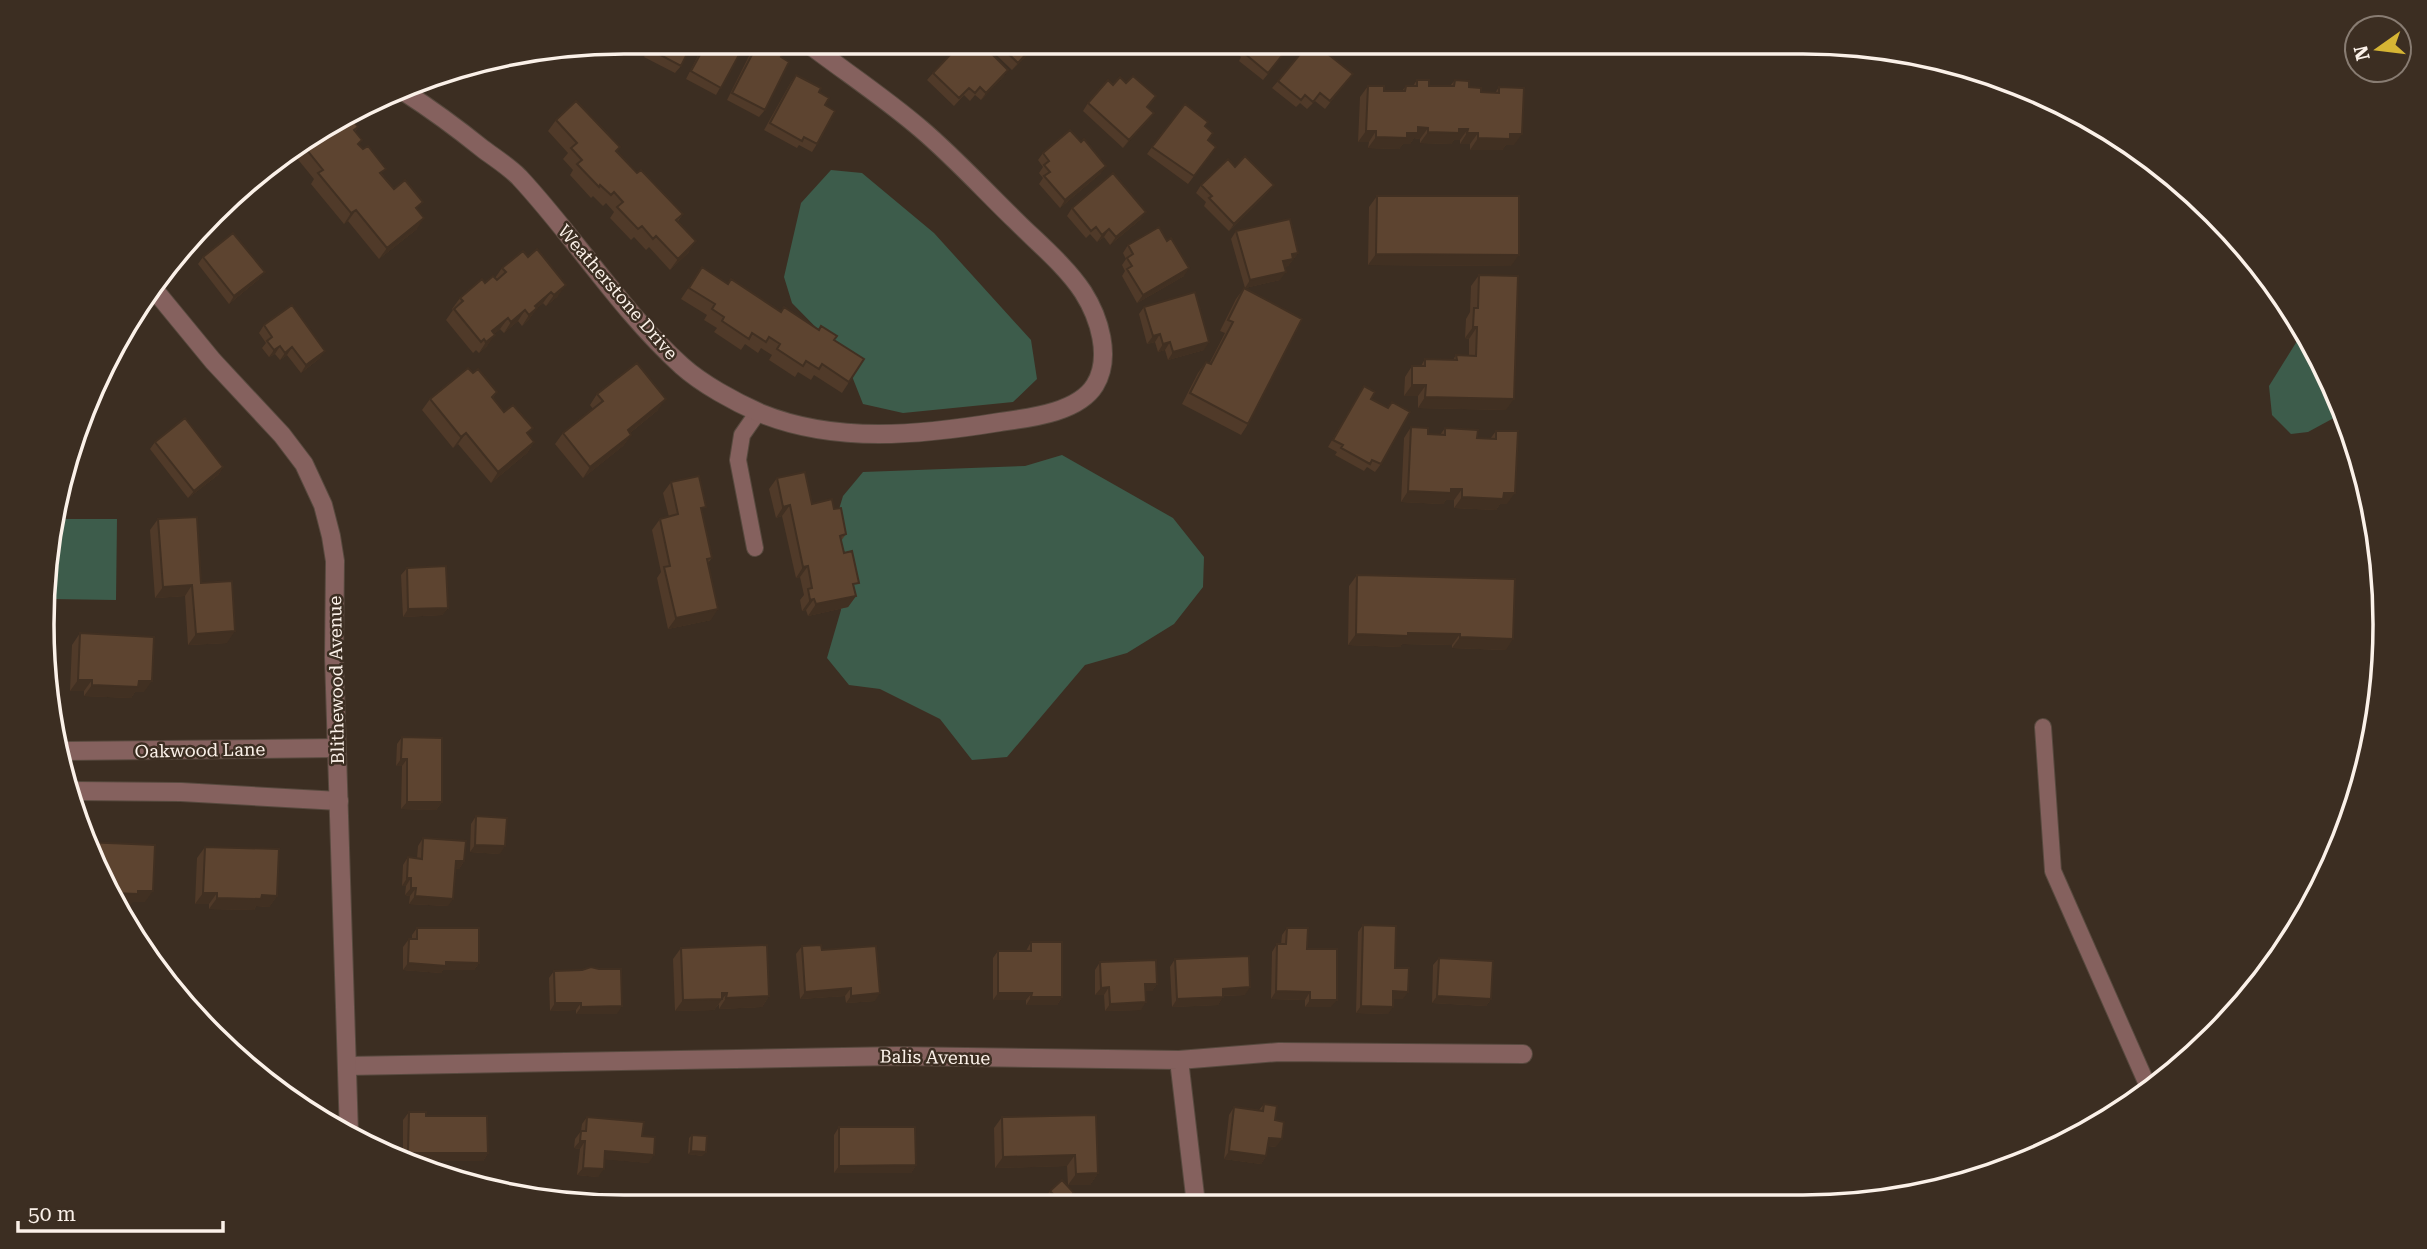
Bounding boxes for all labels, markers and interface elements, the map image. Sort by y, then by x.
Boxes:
north arrow [2343,14,2413,84]
text: N [2349,43,2375,63]
street label: Weatherstone Drive [554,220,682,364]
street label: Blithewood Avenue [324,595,348,764]
street label: Oakwood Lane [135,738,266,762]
street label: Balis Avenue [879,1046,991,1068]
scale bar [18,1190,222,1234]
text: 50 m [28,1202,76,1226]

